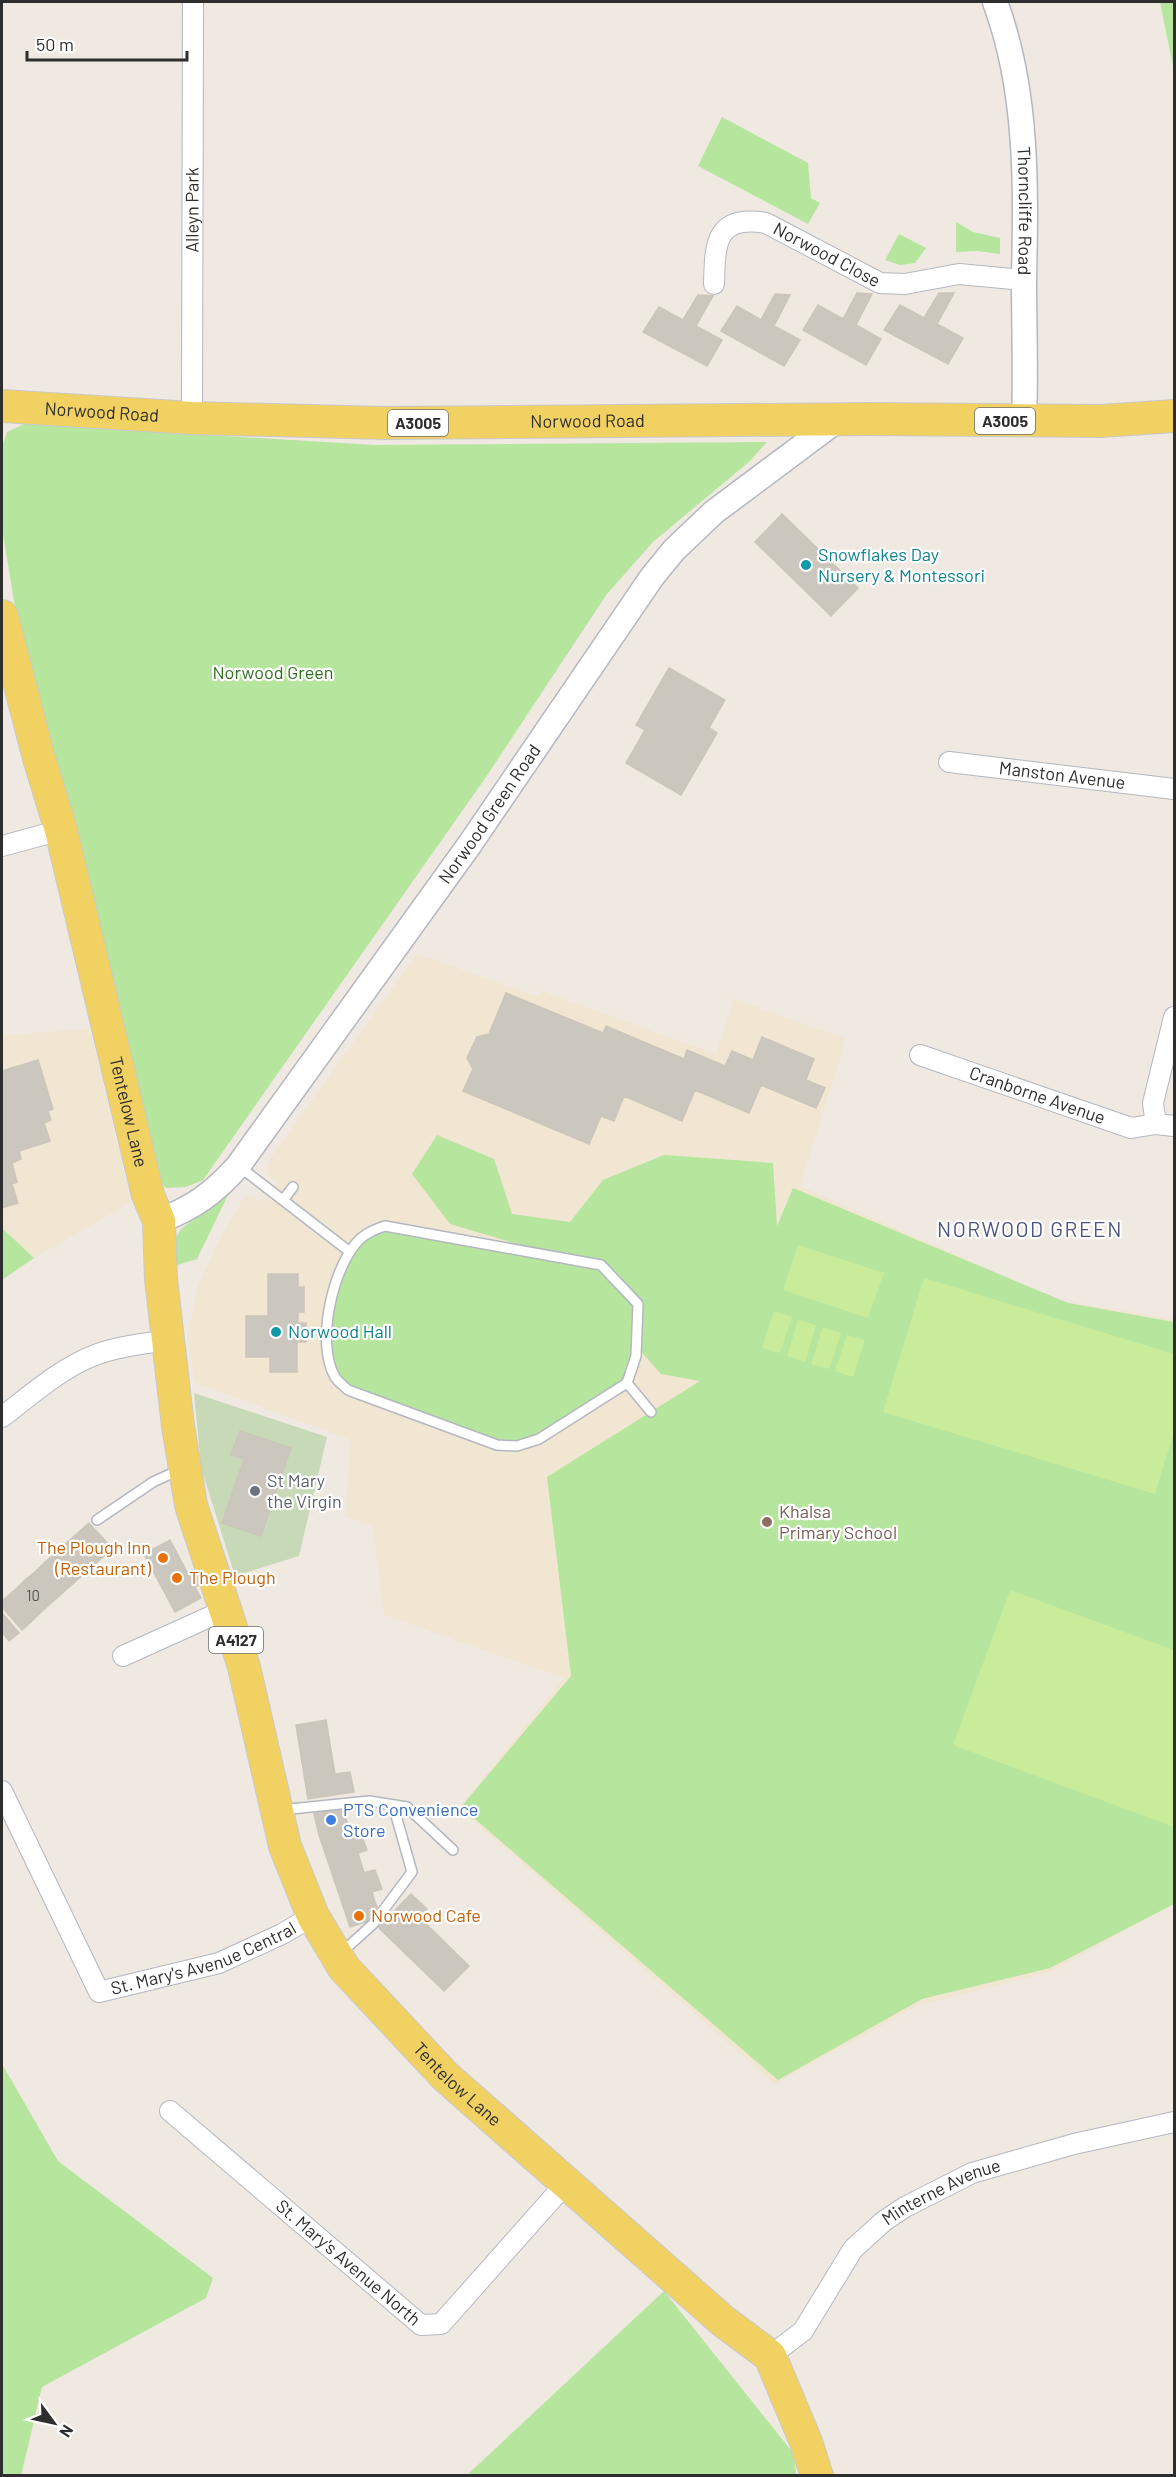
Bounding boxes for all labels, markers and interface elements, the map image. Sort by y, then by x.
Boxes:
scale bar [27,24,188,62]
text: 50 m [36,33,74,55]
street label: Thorncliffe Road [1013,146,1037,275]
street label: Alleyn Park [180,167,203,253]
street label: Norwood Close [770,217,884,291]
street label: Norwood Road [44,397,160,426]
road number: A3005 [975,408,1035,434]
street label: Norwood Road [530,409,645,432]
road number: A3005 [388,410,448,436]
place label: Snowflakes Day Nursery & Montessori [818,543,985,586]
marker: Snowflakes Day Nursery & Montessori [799,558,813,572]
park label: Norwood Green [212,661,334,683]
street label: Norwood Green Road [433,740,545,888]
street label: Manston Avenue [998,756,1127,793]
street label: Tentelow Lane [105,1054,153,1169]
street label: Cranborne Avenue [967,1061,1108,1128]
district label: NORWOOD GREEN [937,1216,1123,1241]
place label: Norwood Hall [288,1320,392,1342]
marker: Norwood Hall [269,1325,283,1339]
place label: St Mary the Virgin [267,1469,342,1512]
marker: St Mary the Virgin [248,1484,262,1498]
place label: Khalsa Primary School [779,1500,897,1543]
marker: Khalsa Primary School [760,1515,774,1529]
place label: The Plough Inn (Restaurant) [37,1536,151,1579]
marker: The Plough Inn (Restaurant) [156,1551,170,1565]
place label: The Plough [189,1566,276,1588]
marker: The Plough [170,1571,184,1585]
house number: 10 [26,1586,40,1604]
road number: A4127 [209,1627,263,1653]
place label: PTS Convenience Store [343,1798,478,1841]
marker: PTS Convenience Store [324,1813,338,1827]
place label: Norwood Cafe [371,1904,481,1926]
marker: Norwood Cafe [352,1909,366,1923]
street label: St. Mary's Avenue Central [108,1916,300,1999]
street label: Tentelow Lane [409,2037,506,2130]
street label: Minterne Avenue [877,2153,1003,2229]
street label: St. Mary's Avenue North [272,2194,426,2330]
north arrow [24,2393,84,2453]
text: N [56,2422,78,2441]

